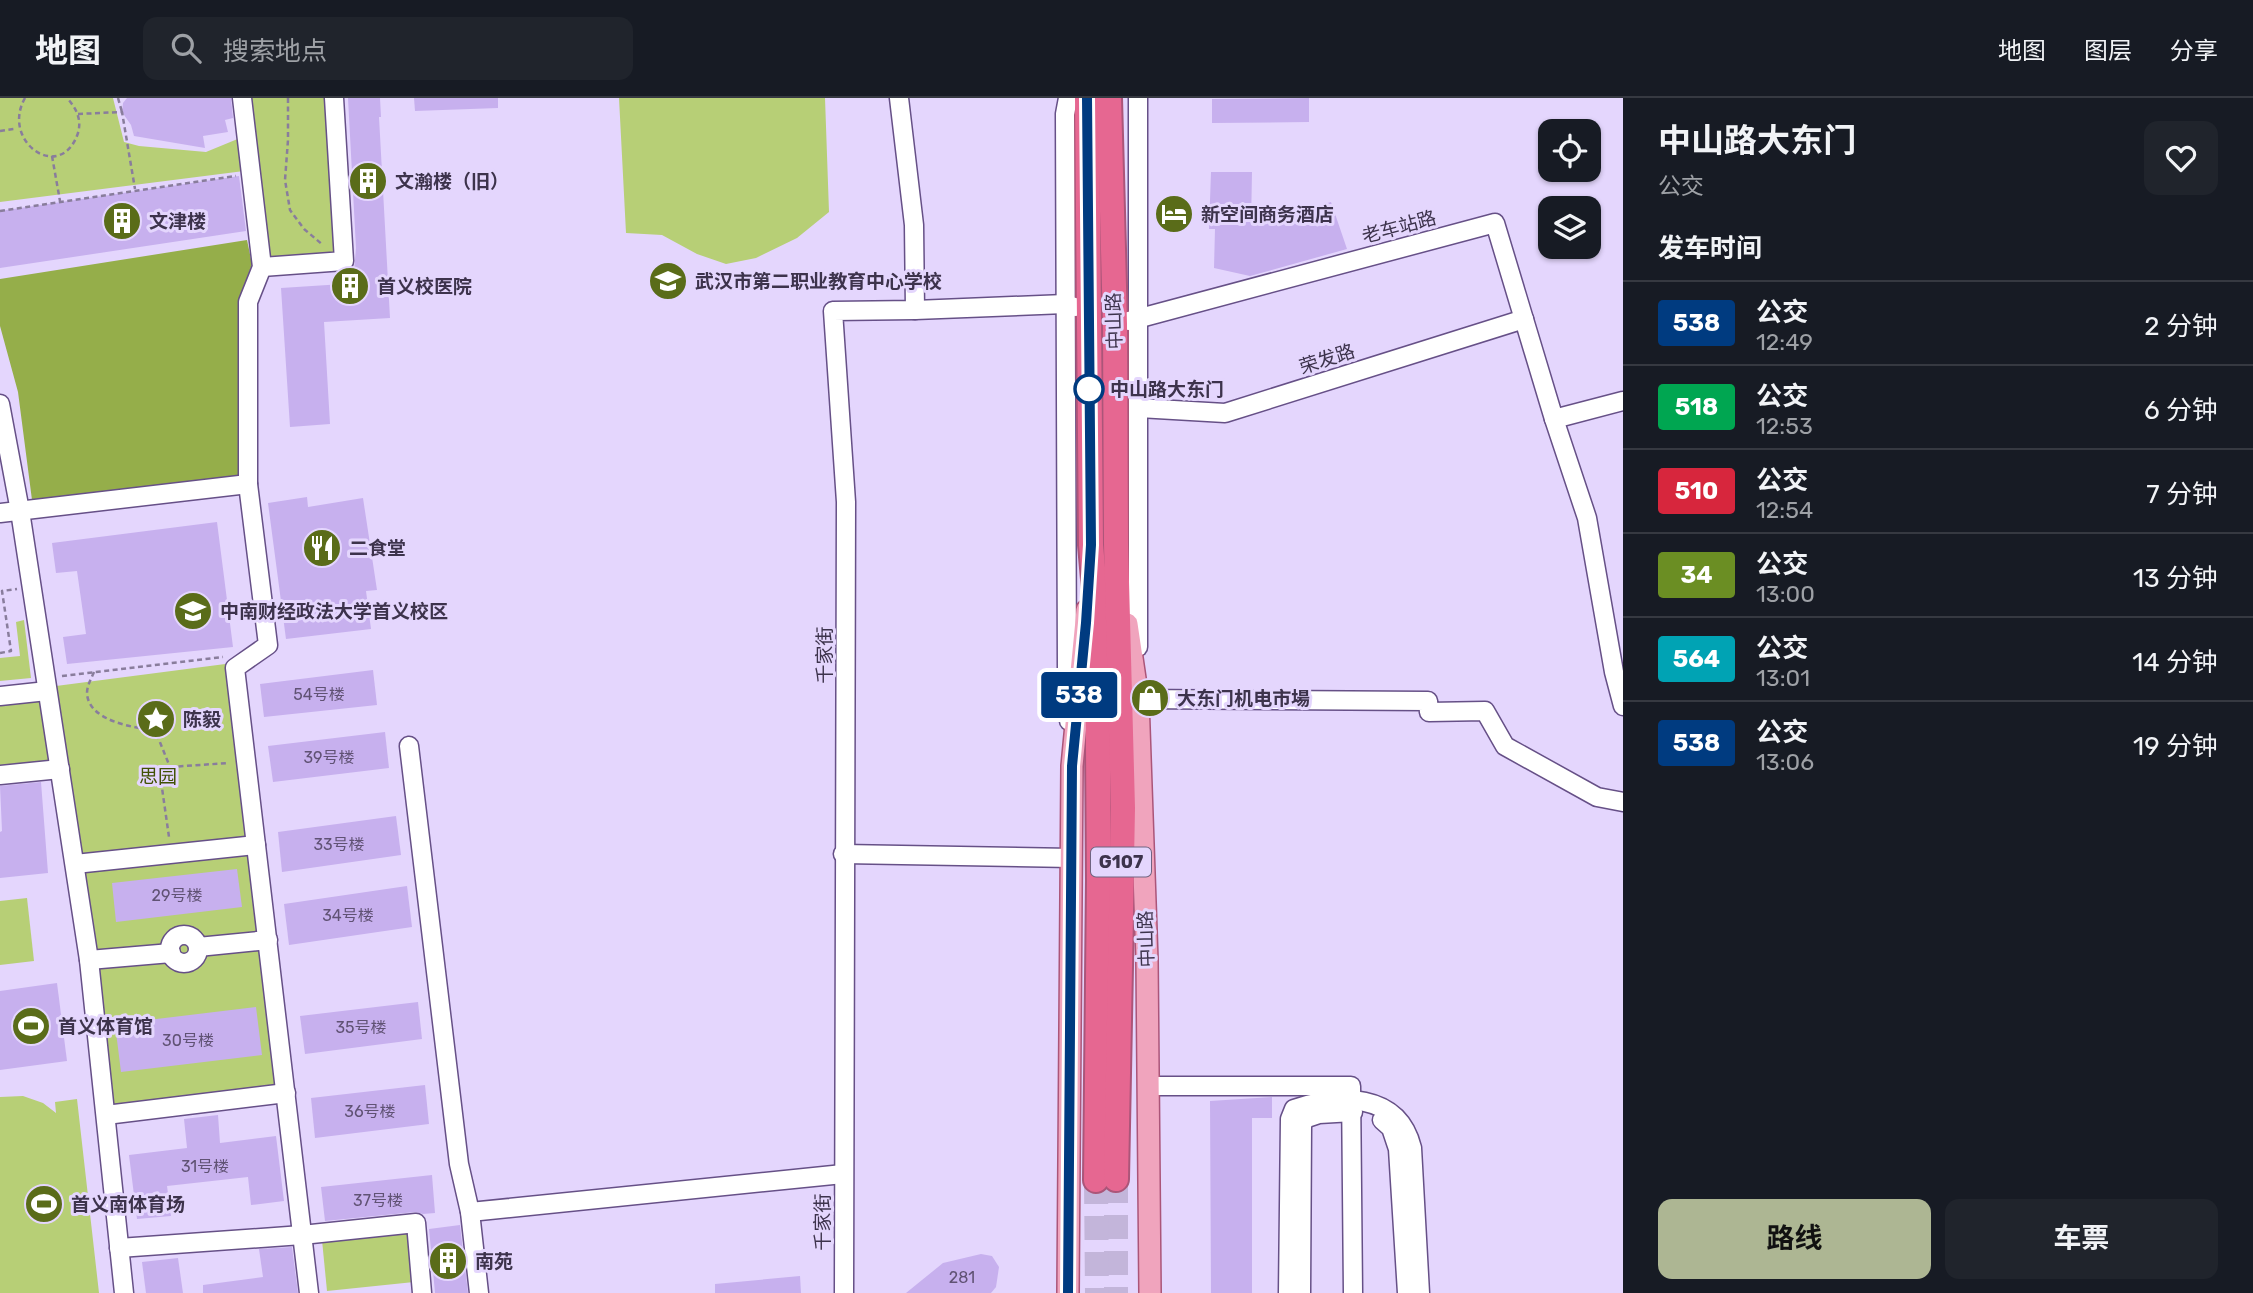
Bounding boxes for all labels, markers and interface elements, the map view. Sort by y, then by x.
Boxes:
search box [143,17,633,80]
icon: search [167,29,205,67]
text: 地图 [35,31,101,70]
text: 搜索地点 [223,36,327,67]
text: 地图 [1998,37,2046,65]
text: 图层 [2084,37,2132,65]
text: 分享 [2170,37,2218,65]
map controls [1538,119,1601,259]
button: locate [1538,119,1601,182]
text: 中山路大东门 [1658,121,1856,160]
button: heart [2144,121,2218,195]
building icon: 文瀚楼（旧） [347,160,389,202]
place label: 文瀚楼（旧） [395,170,509,193]
text: 公交 [1658,172,1704,200]
hotel icon: 新空间商务酒店 [1153,193,1195,235]
button: layers [1538,196,1601,259]
building icon: 文津楼 [101,200,143,242]
place label: 新空间商务酒店 [1201,203,1334,226]
street label: 老车站路 [1359,206,1439,248]
place label: 文津楼 [149,210,206,233]
text: 发车时间 [1658,233,1762,264]
school or university icon: 武汉市第二职业教育中心学校 [647,260,689,302]
building icon: 首义校医院 [329,265,371,307]
place label: 武汉市第二职业教育中心学校 [695,270,942,293]
place label: 首义校医院 [377,275,472,298]
street label: 中山路 [1102,292,1126,350]
text: 公交 [1756,297,1808,328]
text: 538 [1673,309,1720,337]
text: 2 分钟 [2144,311,2218,342]
text: 12:49 [1756,328,1813,356]
street label: 荣发路 [1296,339,1358,379]
marker: 中山路大东门 [1074,374,1104,404]
place label: 中山路大东门 [1110,378,1224,401]
text: 公交 [1756,381,1808,412]
text: 518 [1675,393,1718,421]
text: 6 分钟 [2144,395,2218,426]
text: 12:53 [1756,412,1813,440]
text: 公交 [1756,465,1808,496]
text: 510 [1675,477,1718,505]
text: 7 分钟 [2146,479,2218,510]
text: 12:54 [1756,496,1813,524]
restaurant icon: 二食堂 [301,527,343,569]
place label: 二食堂 [349,537,406,560]
text: 公交 [1756,549,1808,580]
text: 34 [1680,561,1713,589]
text: 13 分钟 [2133,563,2218,594]
text: 13:00 [1756,580,1815,608]
school or university icon: 中南财经政法大学首义校区 [172,590,214,632]
place label: 中南财经政法大学首义校区 [220,600,448,623]
street label: 千家街 [813,626,836,684]
text: 公交 [1756,633,1808,664]
text: 564 [1673,645,1720,673]
text: 14 分钟 [2132,647,2218,678]
text: 13:01 [1756,664,1810,692]
line badge: 538 [1039,672,1119,718]
shop icon: 大东门机电市場 [1129,677,1171,719]
text: 538 [1055,681,1103,709]
house number: 54号楼 [293,685,345,704]
place label: 大东门机电市場 [1177,687,1310,710]
place icon: 陈毅 [135,698,177,740]
place label: 陈毅 [183,708,221,731]
text: 公交 [1756,717,1808,748]
text: 538 [1673,729,1720,757]
text: 19 分钟 [2133,731,2218,762]
house number: 39号楼 [303,748,355,767]
text: 13:06 [1756,748,1814,776]
park label: 思园 [139,765,177,788]
house number: 33号楼 [313,835,365,854]
road number: G107 [1091,848,1151,876]
house number: 29号楼 [152,886,202,905]
house number: 34号楼 [322,906,374,925]
street label: 中山路 [1134,910,1158,968]
sports icon: 首义体育馆 [10,1005,52,1047]
place label: 首义体育馆 [58,1015,153,1038]
house number: 35号楼 [335,1018,387,1037]
house number: 30号楼 [162,1031,214,1050]
house number: 36号楼 [344,1102,396,1121]
house number: 31号楼 [181,1157,229,1176]
sports icon: 首义南体育场 [23,1183,65,1225]
house number: 37号楼 [353,1191,403,1210]
place label: 首义南体育场 [71,1193,185,1216]
street label: 千家街 [811,1193,834,1251]
button: 路线 [1658,1199,1931,1279]
button: 车票 [1945,1199,2218,1279]
building icon: 南苑 [427,1240,469,1282]
place label: 南苑 [475,1250,513,1273]
house number: 281 [949,1268,975,1287]

